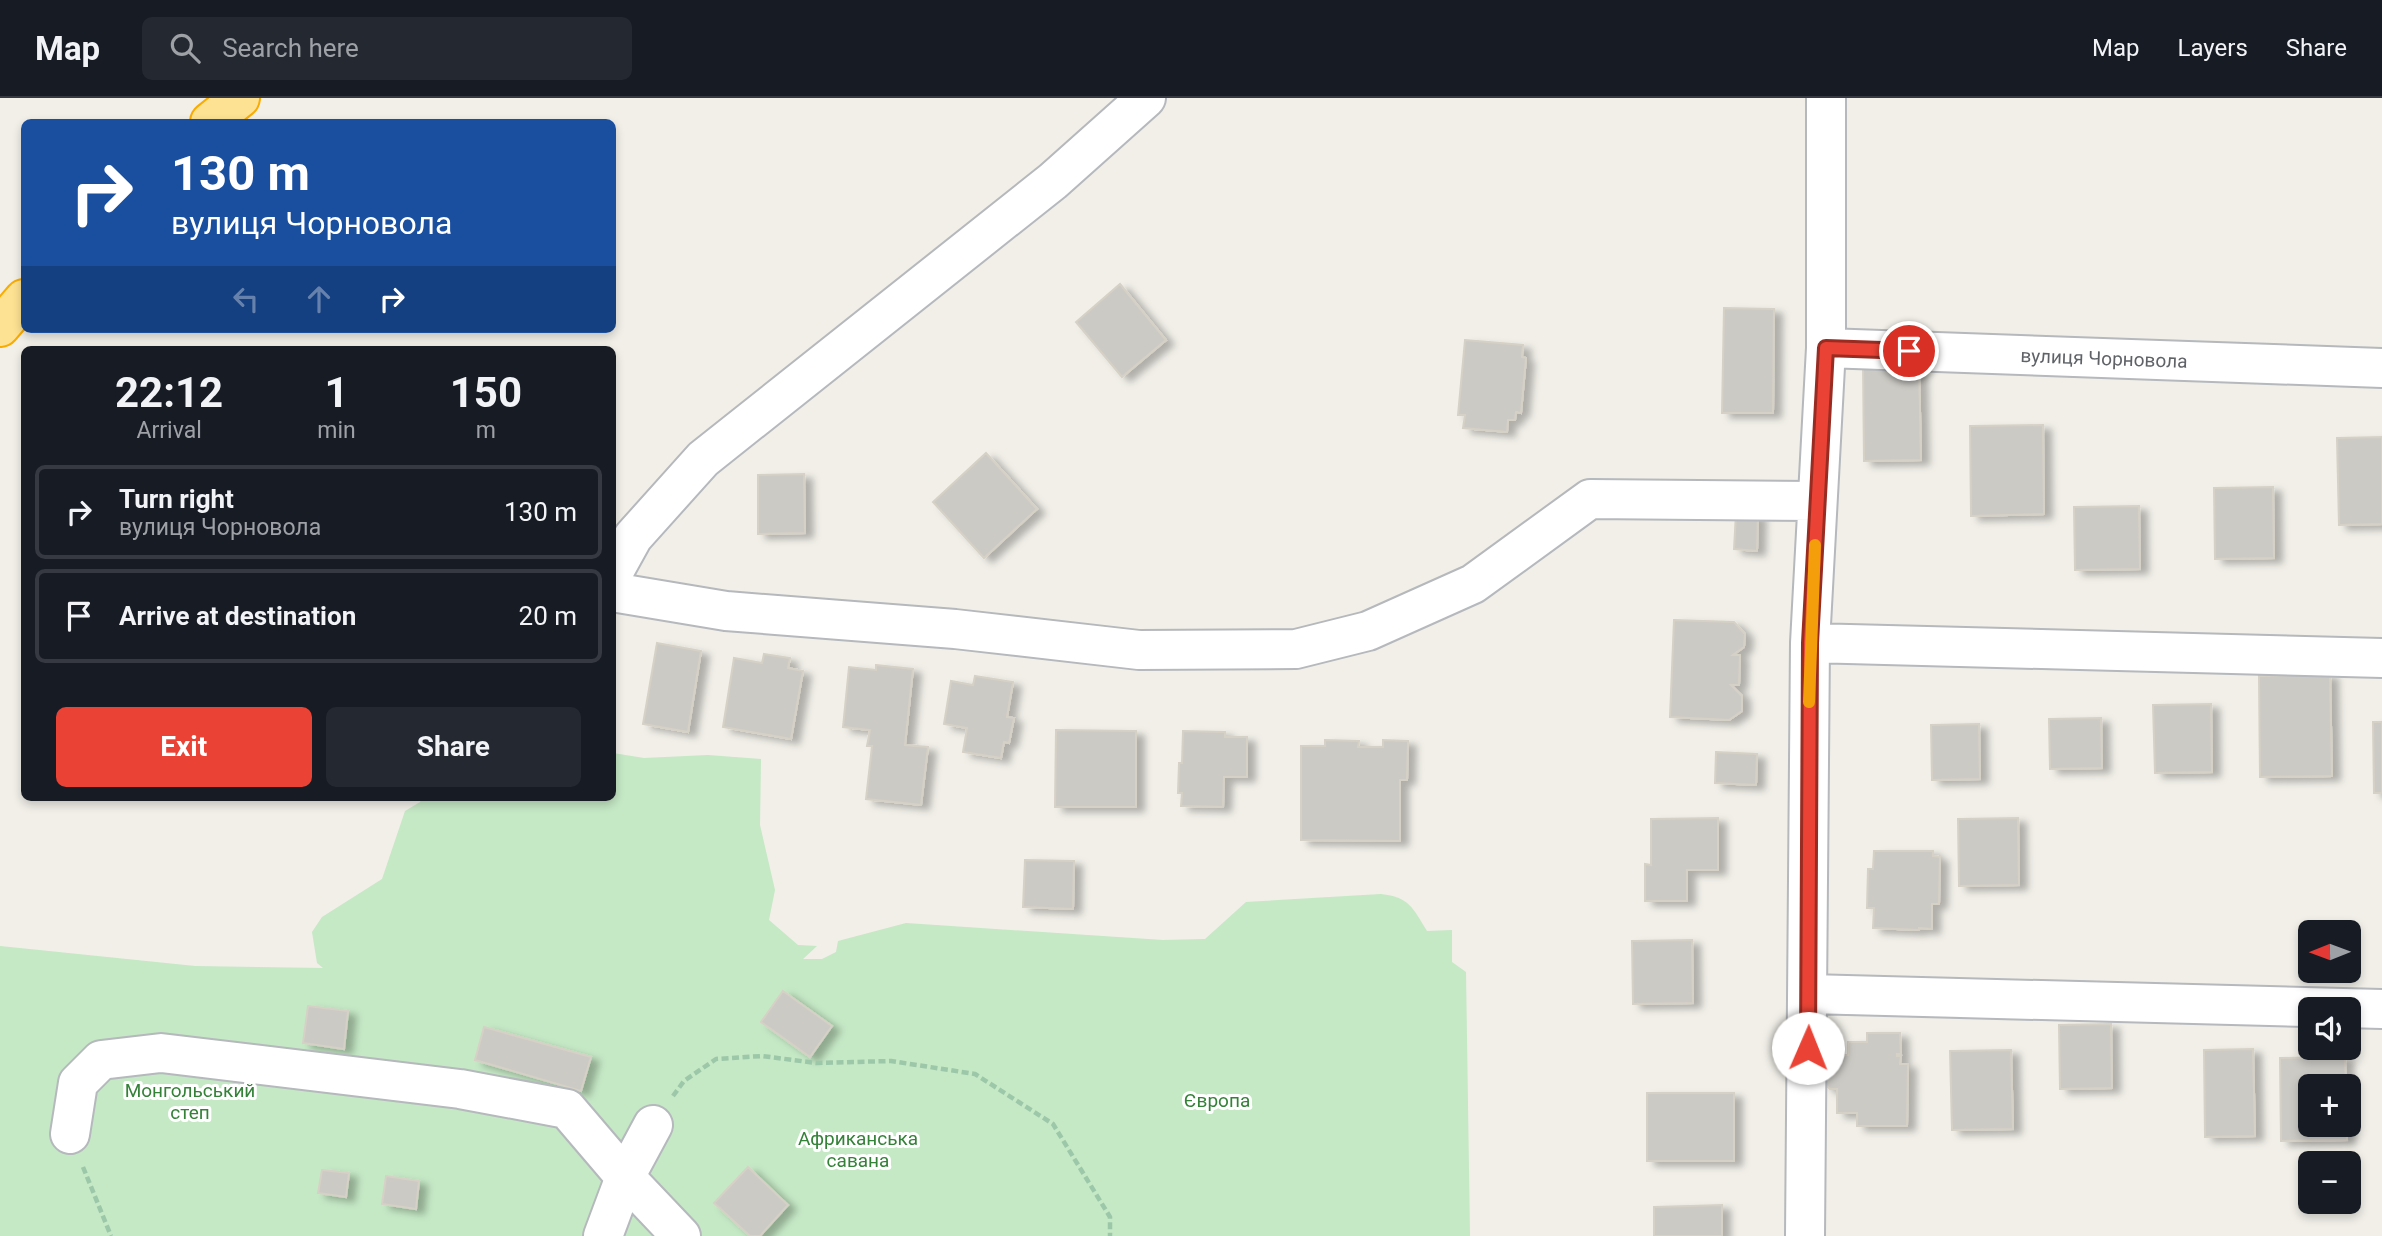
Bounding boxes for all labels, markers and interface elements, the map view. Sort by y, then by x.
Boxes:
search box [142,17,632,80]
text: Map [35,29,100,68]
icon: search [166,29,204,67]
text: Search here [222,33,359,63]
text: Map [2092,34,2140,62]
text: Layers [2178,34,2248,62]
text: Share [2286,34,2347,62]
text: 130 m [171,145,310,202]
icon: right [56,147,147,238]
text: вулиця Чорновола [171,204,452,242]
icon: left [227,280,265,318]
icon: ahead [300,280,338,318]
icon: right [373,280,411,318]
pin [1879,321,1939,381]
icon: arrive [1890,332,1928,370]
street label: вулиця Чорновола [2020,344,2188,373]
text: 22:12 [115,368,223,417]
text: 1 [324,368,349,417]
text: 150 [450,368,522,417]
text: Arrival [136,417,202,444]
text: min [317,417,356,444]
text: m [476,417,496,444]
text: Turn right [119,484,234,514]
icon: right [60,493,98,531]
text: 130 m [504,497,577,527]
text: вулиця Чорновола [119,514,321,541]
icon: arrive [60,597,98,635]
text: Arrive at destination [119,601,356,631]
text: 20 m [519,601,577,631]
button: Exit [56,707,312,787]
button: Share [326,707,581,787]
north arrow [2298,920,2361,984]
map controls [2298,920,2361,1214]
button: sound [2298,997,2361,1060]
position arrow [1771,1011,1845,1085]
button: + [2298,1074,2361,1137]
park label: Монгольський степ [125,1079,255,1124]
park label: Європа [1184,1089,1250,1112]
park label: Африканська савана [798,1127,918,1172]
button: − [2298,1151,2361,1214]

